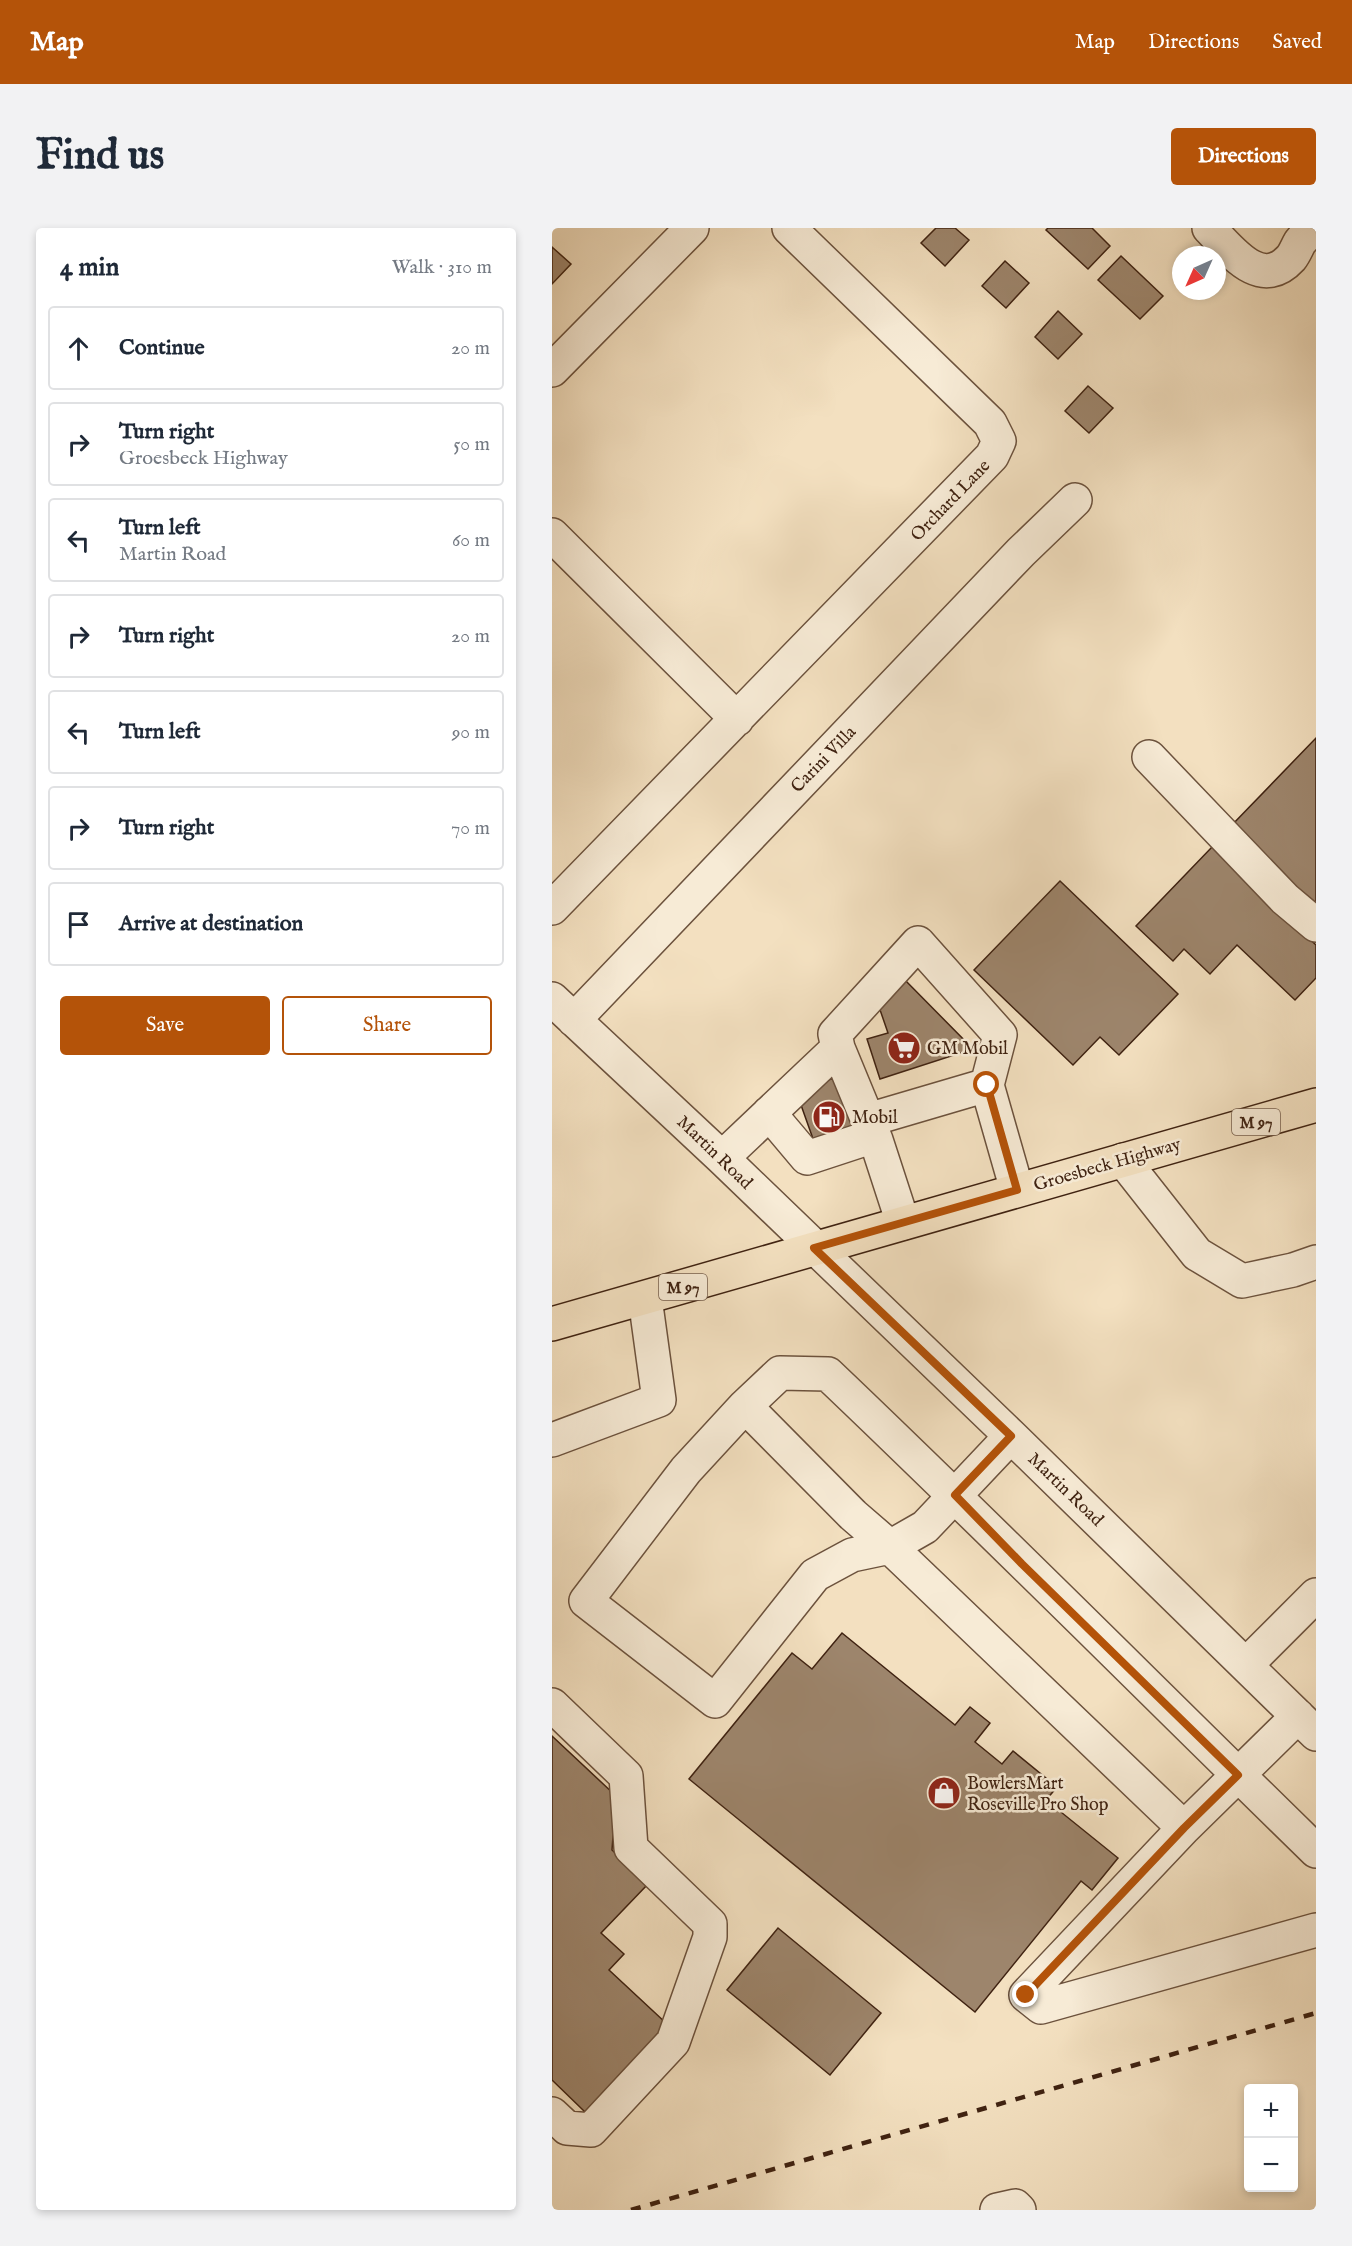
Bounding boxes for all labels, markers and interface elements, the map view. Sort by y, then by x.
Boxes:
text: Map [30,25,84,60]
text: Map [1075,29,1115,56]
text: Directions [1148,29,1239,56]
text: Saved [1272,29,1322,56]
button: Directions [1171,128,1316,185]
text: Find us [36,130,164,183]
north arrow [1172,246,1226,300]
text: 4 min [60,251,119,284]
text: Walk · 310 m [392,255,492,280]
icon: ahead [62,332,95,365]
text: Continue [119,334,205,362]
text: 20 m [451,336,490,361]
text: Turn right [119,418,214,446]
icon: right [62,428,95,461]
text: 50 m [453,432,490,457]
text: Groesbeck Highway [119,446,288,471]
street label: Orchard Lane [906,455,996,547]
text: Turn left [119,514,201,542]
icon: left [62,524,95,557]
text: 60 m [452,528,490,553]
text: Martin Road [119,542,226,567]
icon: right [62,620,95,653]
text: Turn right [119,622,214,650]
text: 20 m [451,624,490,649]
icon: left [62,716,95,749]
text: Turn left [119,718,201,746]
text: 90 m [452,720,490,745]
street label: Carini Villa [786,721,862,798]
icon: right [62,812,95,845]
text: Turn right [119,814,214,842]
text: 70 m [451,816,490,841]
icon: arrive [62,908,95,941]
text: Arrive at destination [119,910,303,938]
button: Save [60,996,270,1055]
button: Share [282,996,492,1055]
supermarket icon: GM Mobil [886,1030,922,1066]
place label: GM Mobil [927,1038,1008,1061]
route start [973,1071,999,1097]
fuel station icon: Mobil [811,1099,847,1135]
place label: Mobil [852,1107,898,1130]
road number: M 97 [1232,1109,1280,1135]
street label: Martin Road [671,1111,757,1195]
street label: Groesbeck Highway [1031,1133,1184,1197]
road number: M 97 [659,1274,707,1300]
street label: Martin Road [1022,1448,1108,1532]
place label: BowlersMart Roseville Pro Shop [967,1773,1109,1817]
shop icon: BowlersMart Roseville Pro Shop [926,1775,962,1811]
route end [1012,1981,1038,2007]
map controls [1244,2084,1298,2192]
button: + [1244,2084,1298,2138]
button: − [1244,2138,1298,2192]

